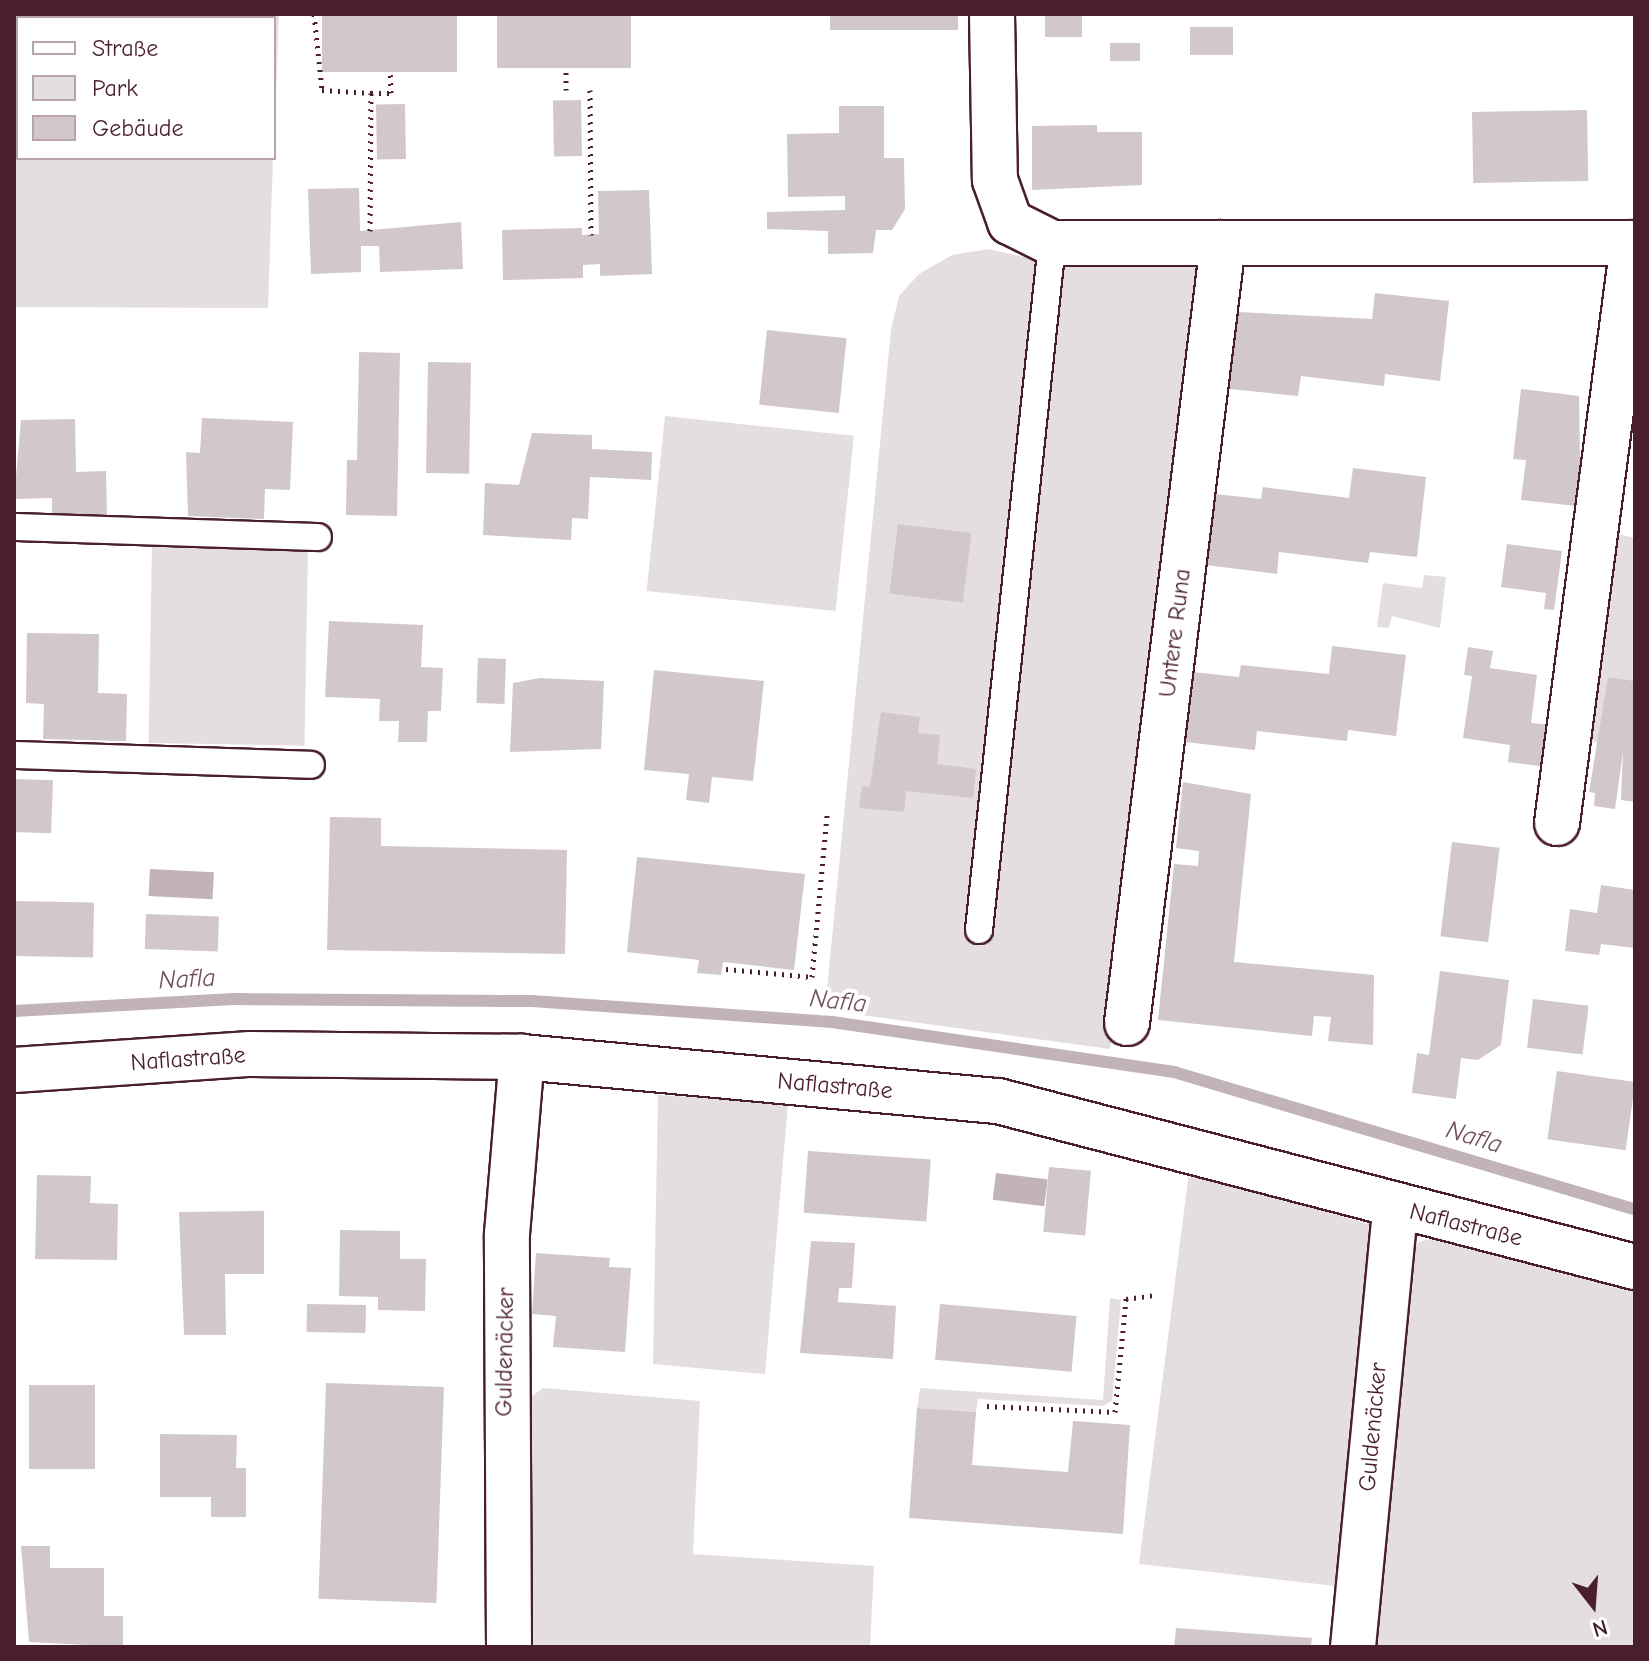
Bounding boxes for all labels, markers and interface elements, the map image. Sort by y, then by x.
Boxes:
legend [16,16,276,160]
text: Straße [92,34,158,62]
text: Park [92,74,138,102]
text: Gebäude [92,114,183,142]
street label: Untere Runa [1153,567,1197,699]
water label: Nafla [158,963,216,997]
water label: Nafla [808,983,868,1021]
street label: Naflastraße [129,1041,247,1077]
street label: Naflastraße [776,1067,894,1105]
water label: Nafla [1442,1115,1506,1161]
street label: Naflastraße [1406,1197,1526,1253]
street label: Guldenäcker [489,1287,521,1417]
street label: Guldenäcker [1353,1361,1393,1493]
north arrow [1553,1565,1633,1645]
text: N [1589,1613,1611,1642]

